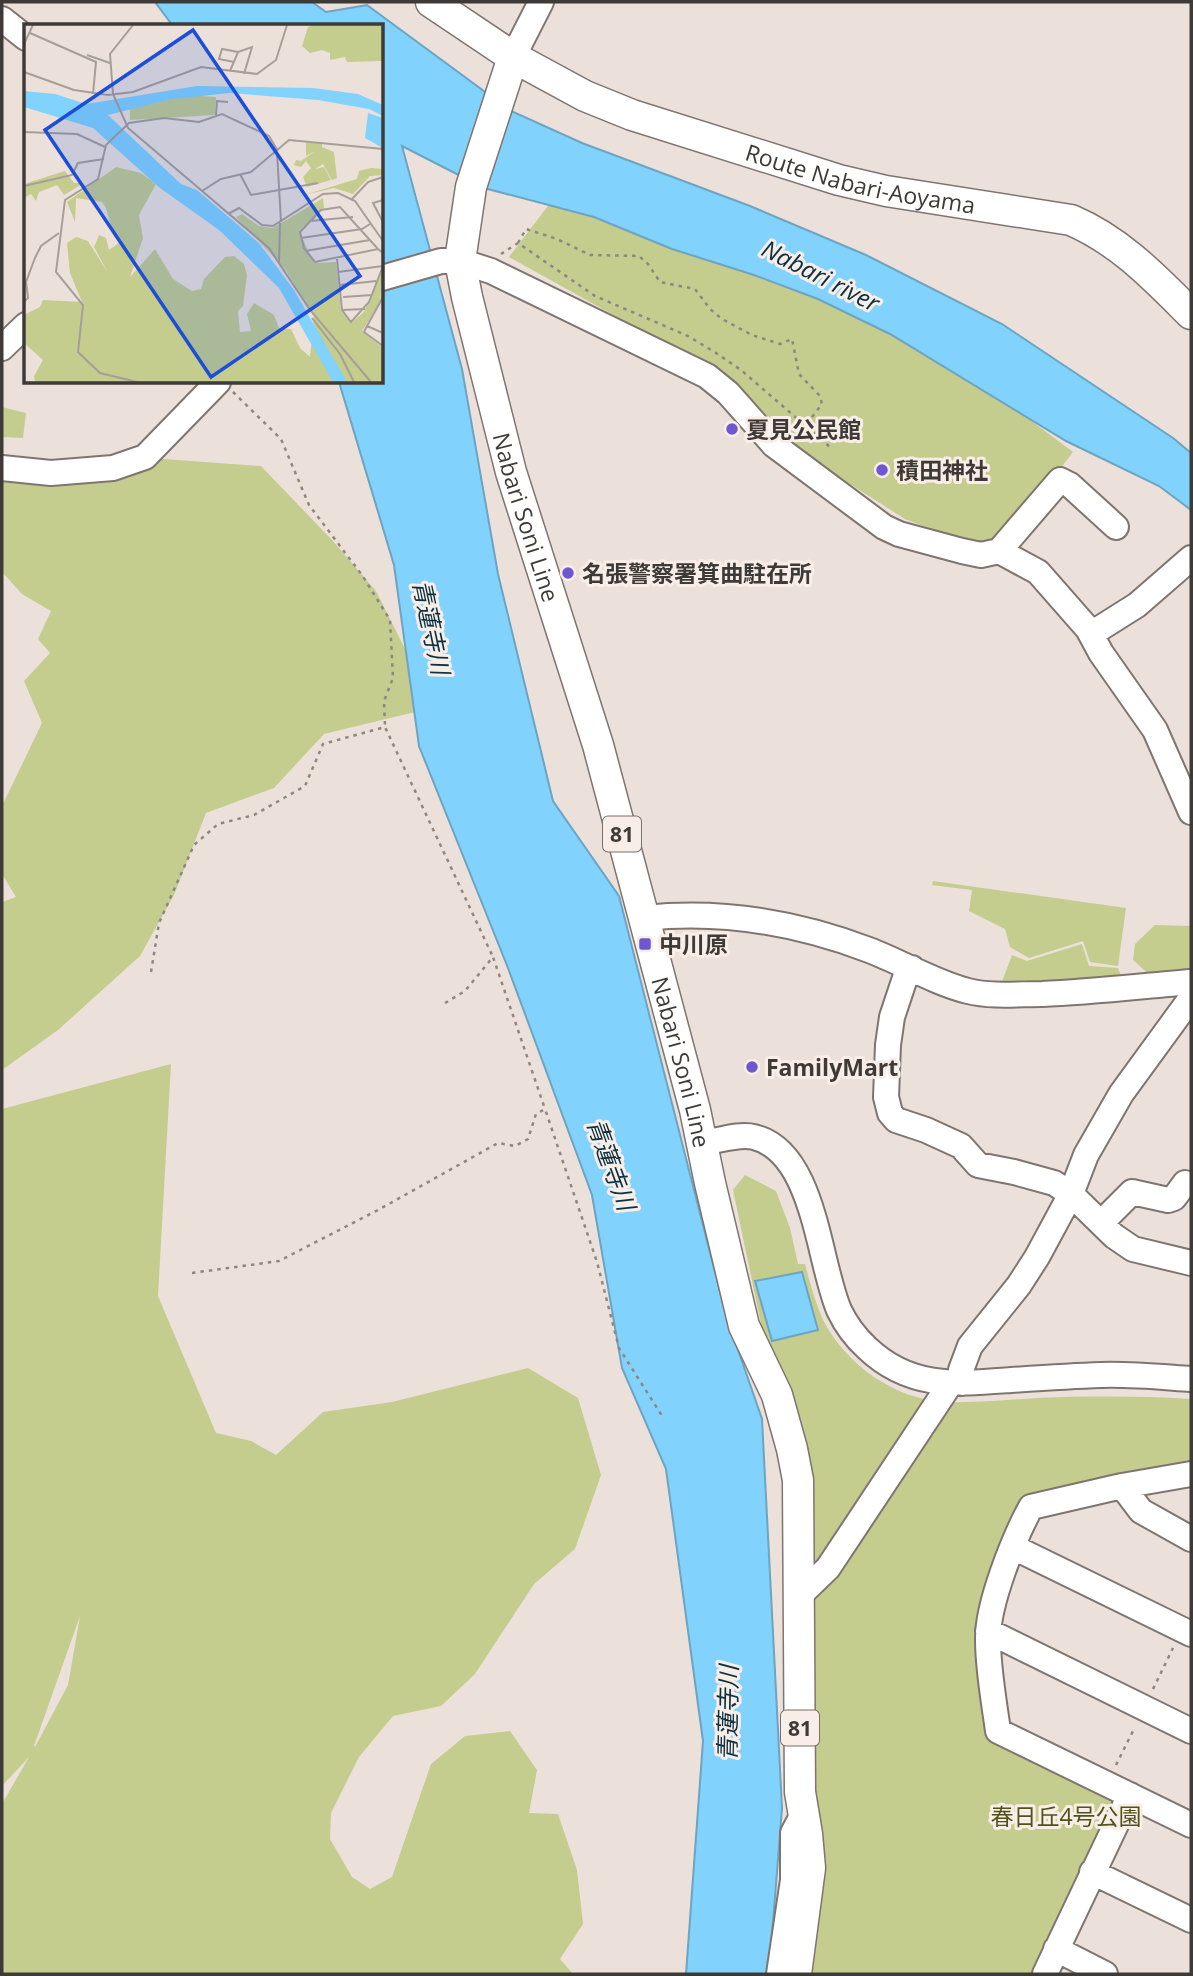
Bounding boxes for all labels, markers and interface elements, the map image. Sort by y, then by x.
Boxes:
inset map [24,24,383,383]
street label: Route Nabari-Aoyama [742,136,978,221]
water label: Nabari river [757,231,887,319]
place label: 夏見公民館 [746,413,861,445]
marker: 夏見公民館 [724,421,740,437]
street label: Nabari Soni Line [486,429,567,606]
place label: 積田神社 [896,454,988,486]
marker: 積田神社 [874,462,890,478]
place label: 名張警察署箕曲駐在所 [582,557,812,589]
marker: 名張警察署箕曲駐在所 [560,565,576,581]
water label: 青蓮寺川 [406,577,459,680]
road number: 81 [603,816,641,852]
place label: 中川原 [659,928,728,960]
marker: 中川原 [637,936,653,952]
street label: Nabari Soni Line [644,973,718,1150]
place label: FamilyMart [766,1051,898,1083]
marker: FamilyMart [744,1059,760,1075]
water label: 青蓮寺川 [580,1113,645,1218]
water label: 青蓮寺川 [710,1662,744,1761]
road number: 81 [781,1710,819,1746]
park label: 春日丘4号公園 [990,1800,1142,1832]

